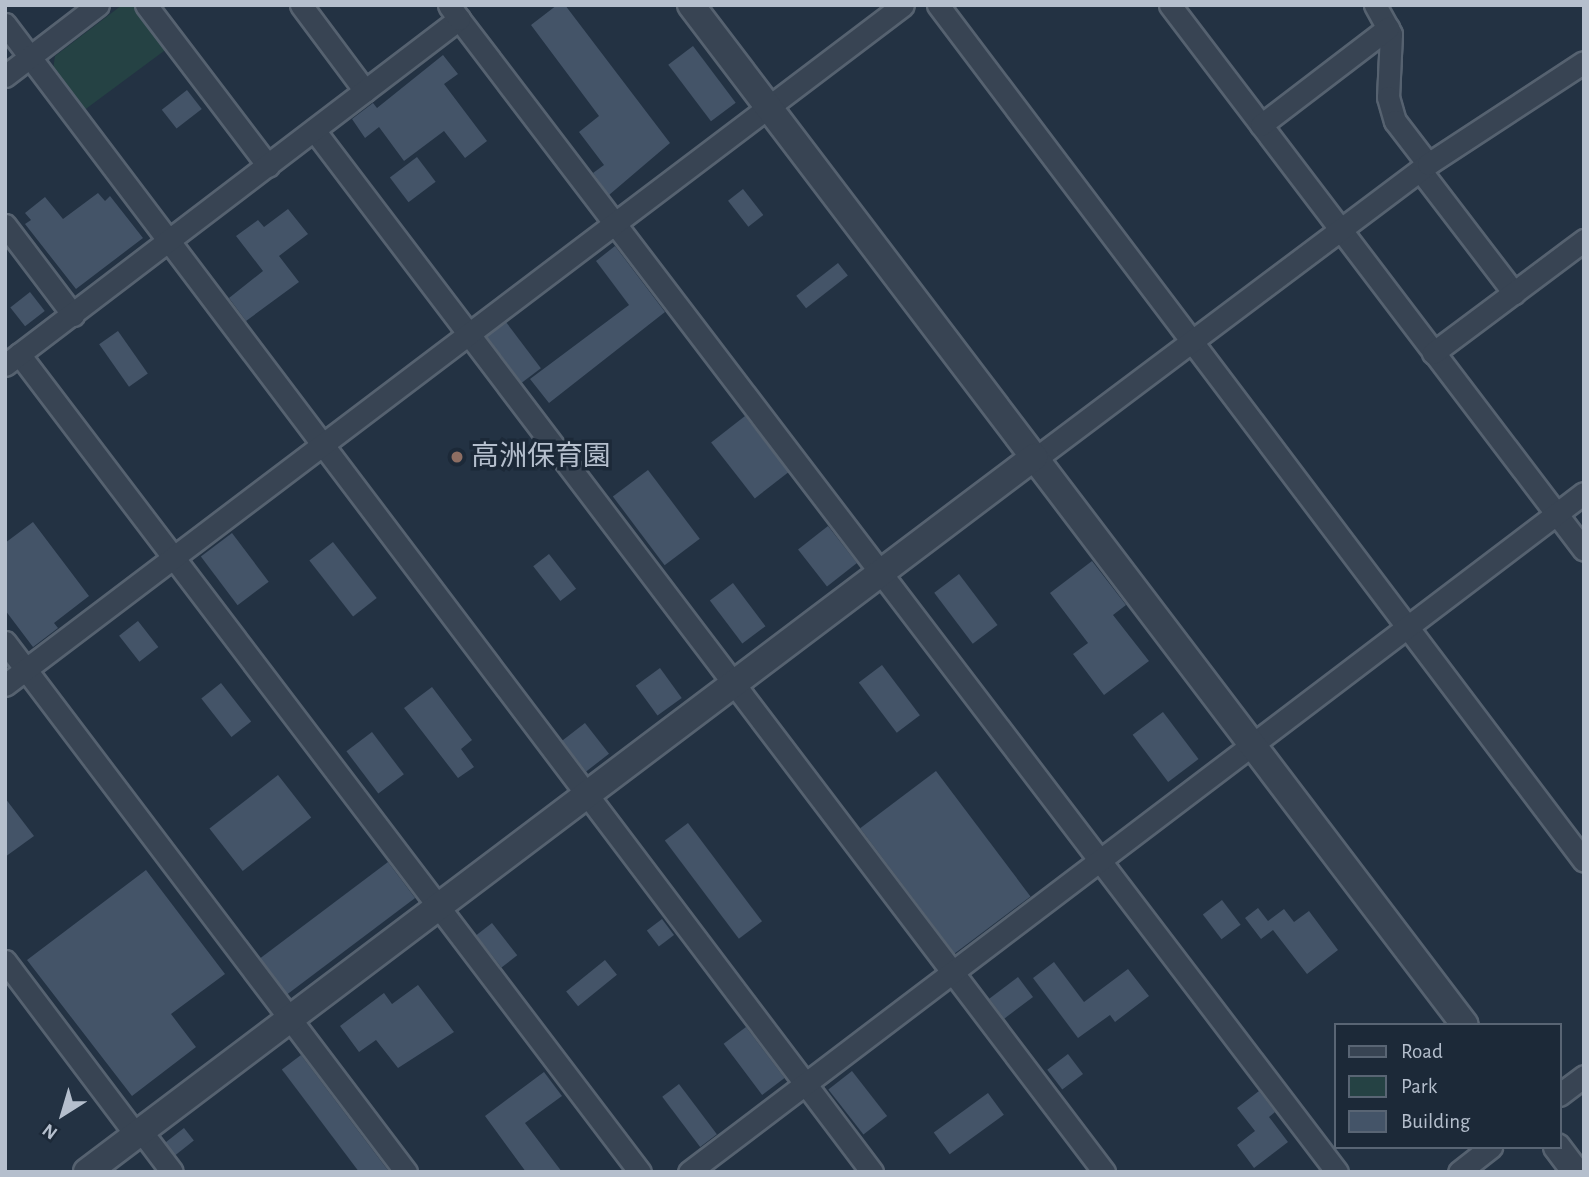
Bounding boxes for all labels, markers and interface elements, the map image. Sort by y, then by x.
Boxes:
place label: 高洲保育園 [471,440,611,474]
marker: 高洲保育園 [449,449,465,465]
legend [1334,1023,1561,1149]
text: Road [1401,1041,1443,1062]
text: Park [1401,1076,1437,1097]
north arrow [28,1079,98,1149]
text: Building [1401,1111,1470,1132]
text: N [39,1120,61,1143]

